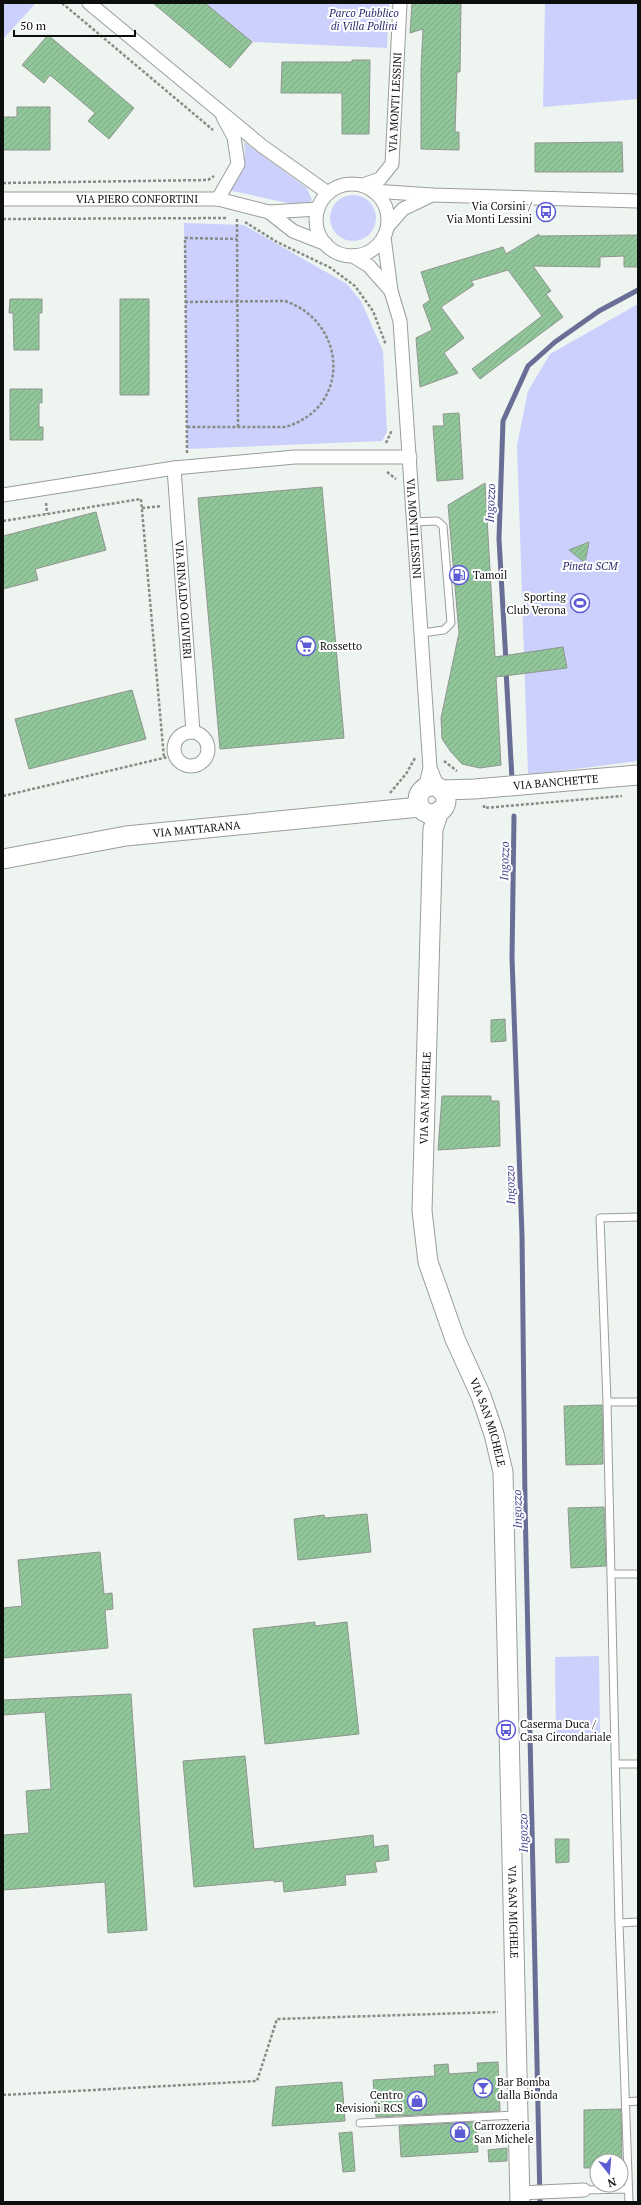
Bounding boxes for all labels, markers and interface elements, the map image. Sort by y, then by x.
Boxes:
park label: Parco Pubblico di Villa Pollini [328,6,399,33]
scale bar [14,12,135,38]
text: 50 m [20,18,47,33]
street label: VIA MONTI LESSINI [386,52,405,153]
street label: VIA PIERO CONFORTINI [76,192,198,206]
place label: Via Corsini / Via Monti Lessini [446,199,533,226]
bus stop icon: Via Corsini / Via Monti Lessini [535,201,557,223]
street label: VIA MONTI LESSINI [404,478,424,580]
water label: Ingozzo [482,483,498,524]
street label: VIA RINALDO OLIVIERI [172,540,195,660]
park label: Pineta SCM [561,559,619,573]
fuel station icon: Tamoil [448,564,470,586]
place label: Tamoil [473,568,507,582]
place label: Sporting Club Verona [506,590,566,617]
sports icon: Sporting Club Verona [569,592,591,614]
supermarket icon: Rossetto [295,635,317,657]
place label: Rossetto [320,639,362,653]
street label: VIA BANCHETTE [513,771,599,793]
street label: VIA MATTARANA [152,818,241,840]
water label: Ingozzo [496,841,512,882]
street label: VIA SAN MICHELE [416,1051,434,1145]
water label: Ingozzo [502,1165,518,1206]
street label: VIA SAN MICHELE [467,1376,509,1468]
water label: Ingozzo [509,1489,525,1530]
place label: Caserma Duca / Casa Circondariale [520,1717,612,1744]
bus stop icon: Caserma Duca / Casa Circondariale [495,1719,517,1741]
water label: Ingozzo [515,1813,531,1854]
street label: VIA SAN MICHELE [505,1865,521,1959]
place label: Bar Bomba dalla Bionda [497,2075,558,2102]
bar icon: Bar Bomba dalla Bionda [472,2077,494,2099]
place label: Centro Revisioni RCS [336,2088,403,2115]
shop icon: Centro Revisioni RCS [406,2090,428,2112]
place label: Carrozzeria San Michele [474,2119,534,2146]
shop icon: Carrozzeria San Michele [449,2121,471,2143]
north arrow [589,2153,629,2193]
text: N [605,2175,618,2191]

